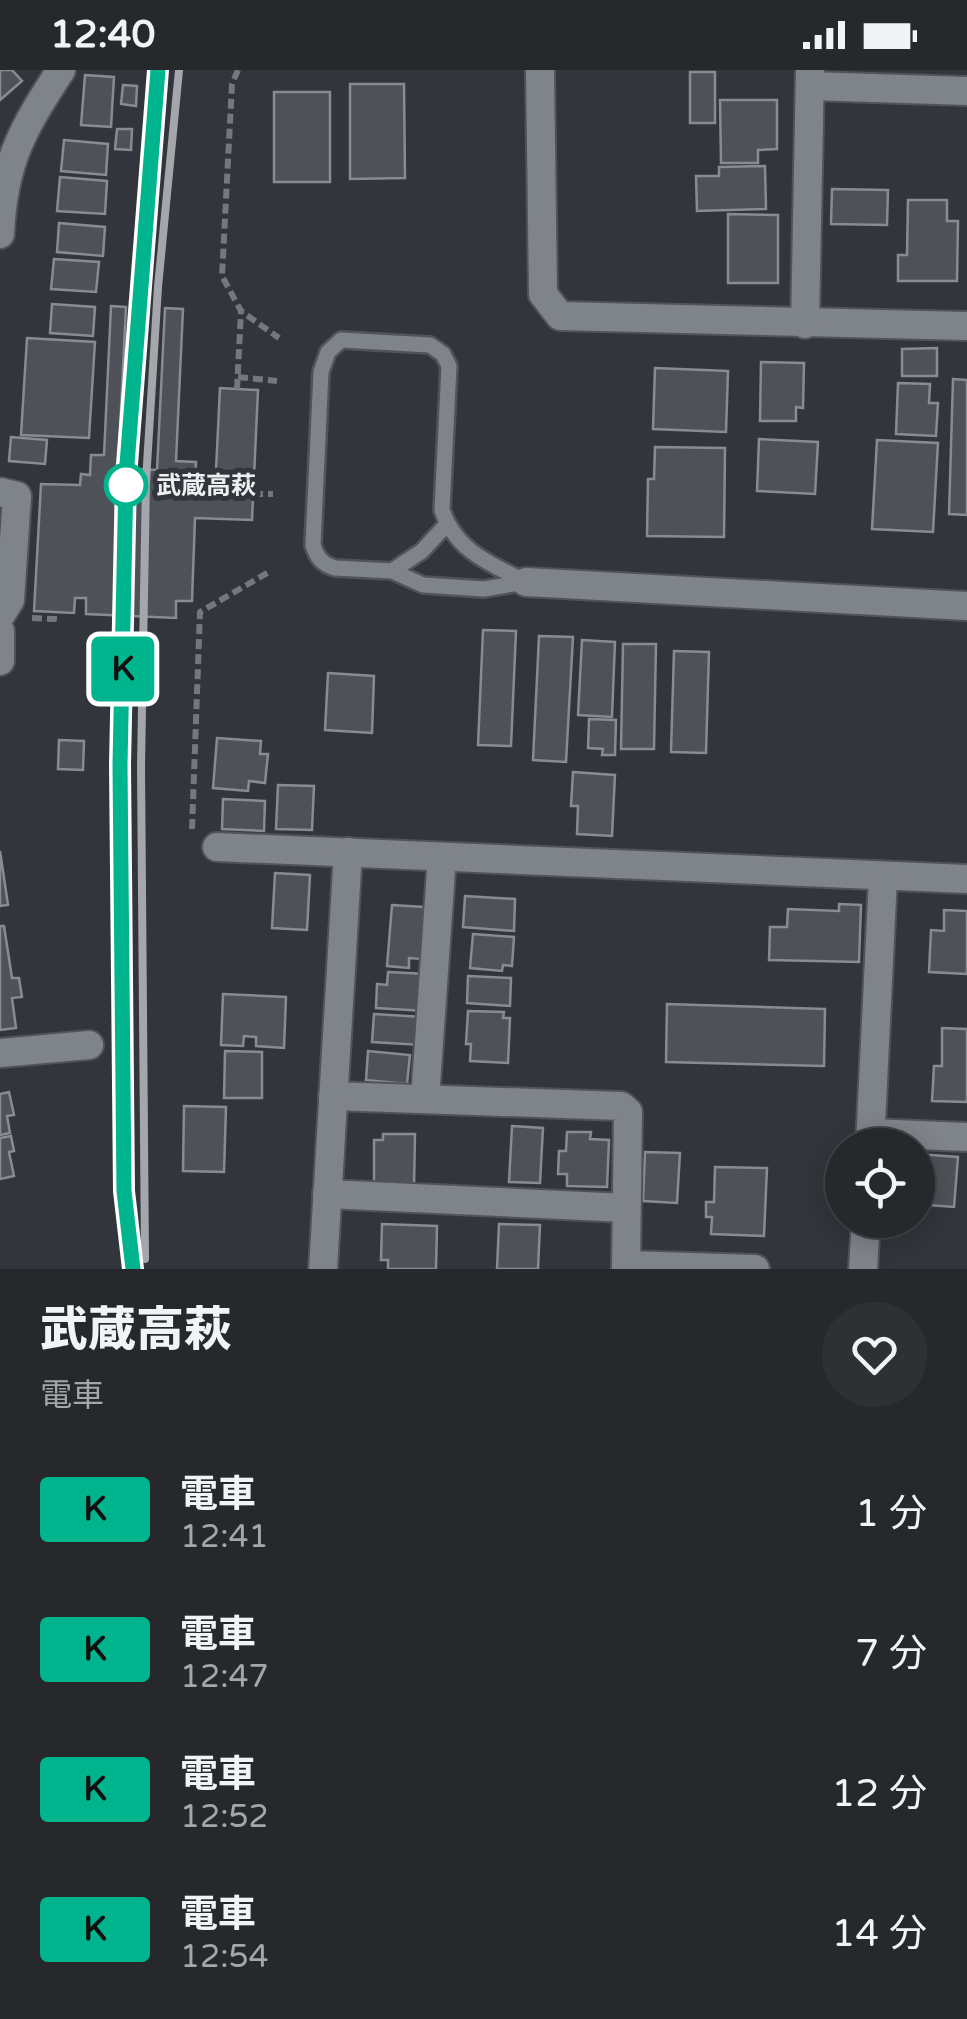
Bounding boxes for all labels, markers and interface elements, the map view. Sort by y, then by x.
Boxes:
text: 12:40 [50,12,155,58]
marker: 武蔵高萩 [105,464,147,506]
place label: 武蔵高萩 [156,471,256,501]
line badge: K [90,636,156,702]
text: K [111,648,135,690]
map controls [825,1128,935,1238]
button: locate [825,1128,935,1238]
text: 武蔵高萩 [40,1302,232,1360]
button: heart [822,1302,927,1407]
text: 電車 [40,1377,104,1415]
text: 電車 [180,1472,256,1518]
text: K [83,1488,107,1530]
text: 1 分 [855,1491,927,1537]
text: 12:41 [180,1518,269,1556]
text: 電車 [180,1612,256,1658]
text: K [83,1628,107,1670]
text: 7 分 [855,1631,927,1677]
text: 12:47 [180,1658,269,1696]
text: 電車 [180,1752,256,1798]
text: K [83,1768,107,1810]
text: 12 分 [831,1771,927,1817]
text: 12:52 [180,1798,269,1836]
text: 電車 [180,1892,256,1938]
text: K [83,1908,107,1950]
text: 14 分 [831,1911,927,1957]
text: 12:54 [180,1938,269,1976]

